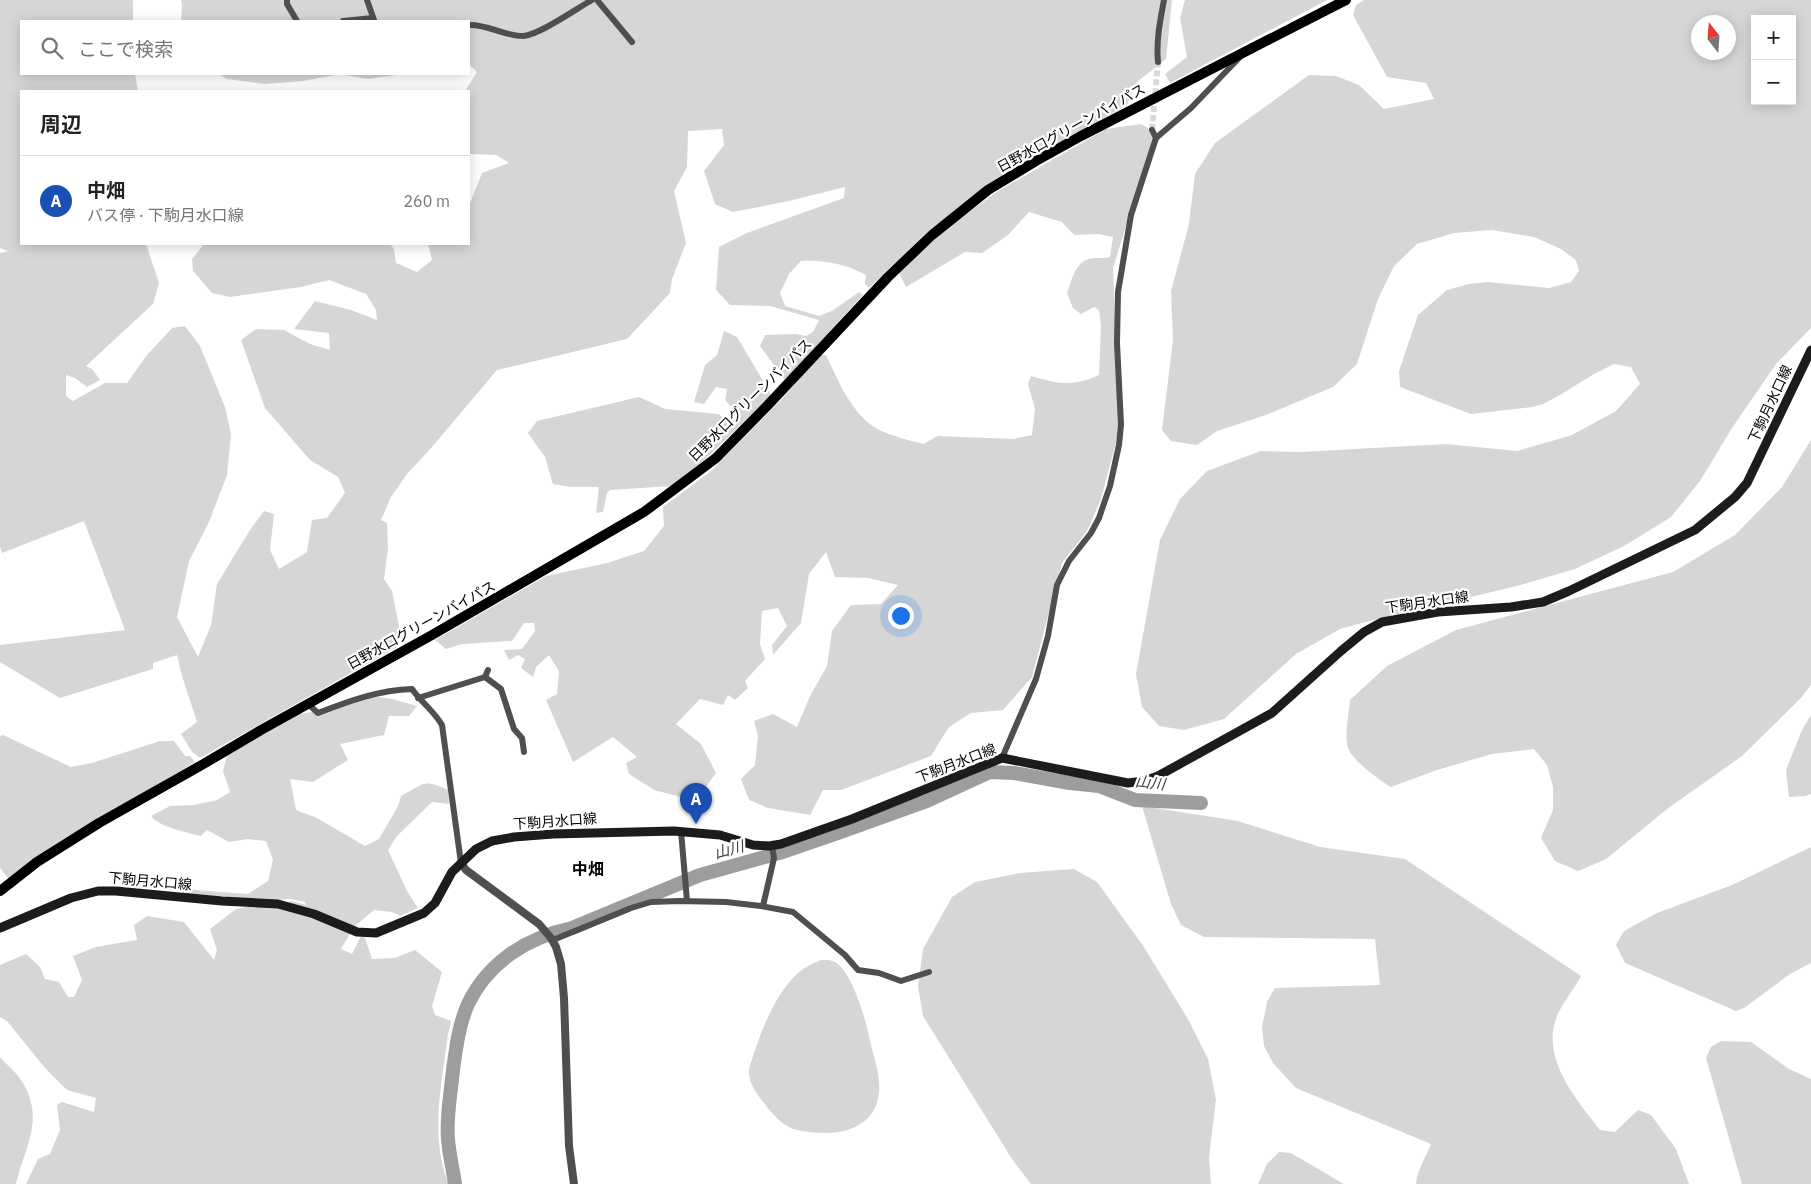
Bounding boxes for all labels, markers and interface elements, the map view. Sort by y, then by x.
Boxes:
north arrow [1691,15,1736,60]
map controls [1751,15,1796,105]
button: + [1751,15,1796,60]
search box [20,20,470,75]
icon: search [38,34,66,62]
text: ここで検索 [78,37,173,61]
button: − [1751,60,1796,105]
street label: 日野水口グリーンバイパス [994,80,1148,176]
text: 周辺 [40,110,82,138]
text: 中畑 [87,178,125,202]
text: A [51,191,61,211]
text: 260 m [403,191,450,211]
text: バス停 · 下駒月水口線 [87,205,244,225]
street label: 日野水口グリーンバイパス [685,335,815,465]
street label: 下駒月水口線 [1744,362,1796,446]
street label: 日野水口グリーンバイパス [344,577,498,673]
street label: 下駒月水口線 [1384,587,1470,617]
your location [888,603,914,629]
street label: 下駒月水口線 [914,740,998,786]
water label: 山川 [1134,771,1168,794]
pin: A [680,783,712,824]
street label: 下駒月水口線 [512,809,598,833]
water label: 山川 [712,836,748,863]
district label: 中畑 [572,859,604,879]
street label: 下駒月水口線 [107,868,193,894]

